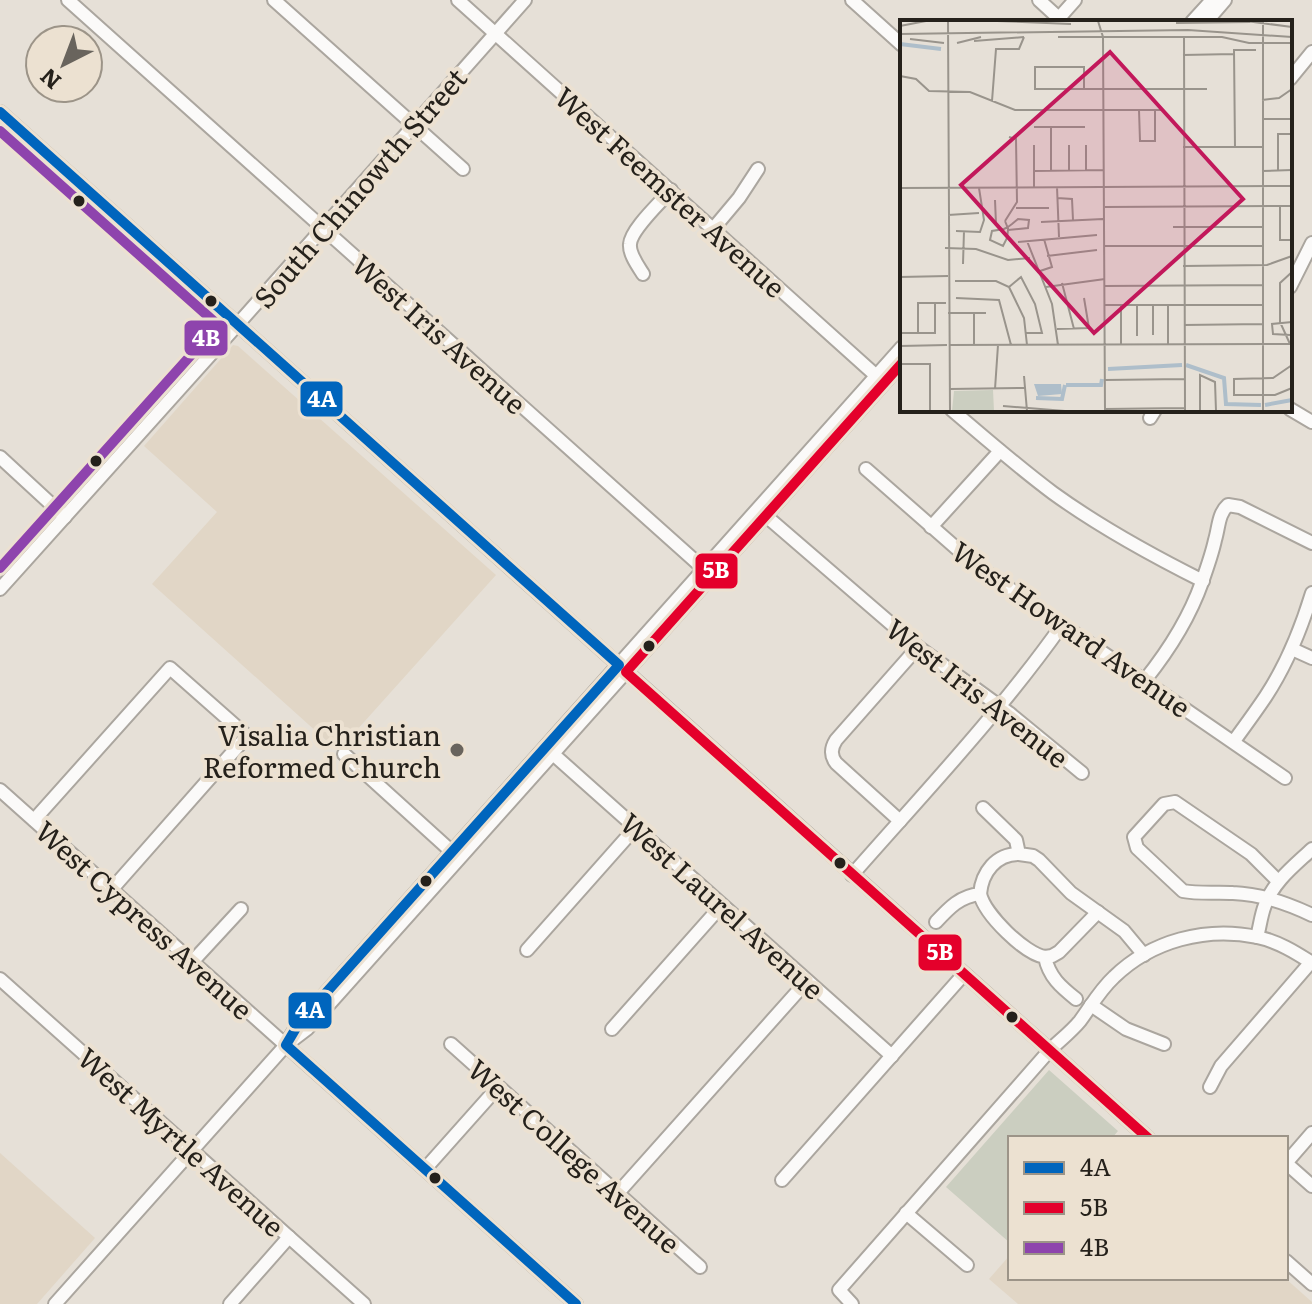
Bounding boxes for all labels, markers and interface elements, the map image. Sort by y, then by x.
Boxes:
inset map [900,20,1292,412]
north arrow [24,24,104,104]
street label: South Chinowth Street [243,57,476,317]
text: N [32,62,68,98]
street label: West Feemster Avenue [546,76,796,306]
unlabelled marker [71,193,87,209]
street label: West Iris Avenue [343,243,537,423]
unlabelled marker [203,293,219,309]
line badge: 4B [183,319,229,357]
text: 4B [192,320,220,353]
line badge: 4A [299,380,344,418]
text: 4A [307,381,337,414]
unlabelled marker [88,453,104,469]
street label: West Howard Avenue [944,530,1200,726]
line badge: 5B [694,552,739,590]
text: 5B [702,552,730,585]
street label: West Iris Avenue [878,607,1078,777]
unlabelled marker [641,638,657,654]
place label: Visalia Christian Reformed Church [203,713,441,787]
marker: Visalia Christian Reformed Church [448,741,466,759]
street label: West Laurel Avenue [612,802,834,1008]
street label: West Cypress Avenue [27,810,263,1028]
unlabelled marker [832,855,848,871]
unlabelled marker [418,873,434,889]
line badge: 5B [917,933,963,972]
text: 5B [926,934,954,967]
line badge: 4A [287,991,333,1030]
text: 4A [295,992,325,1025]
unlabelled marker [1004,1009,1020,1025]
street label: West Myrtle Avenue [69,1037,295,1245]
street label: West College Avenue [459,1048,691,1262]
legend [1008,1136,1288,1280]
text: 4A [1080,1148,1111,1183]
unlabelled marker [427,1170,443,1186]
text: 5B [1080,1188,1108,1223]
text: 4B [1080,1228,1109,1263]

